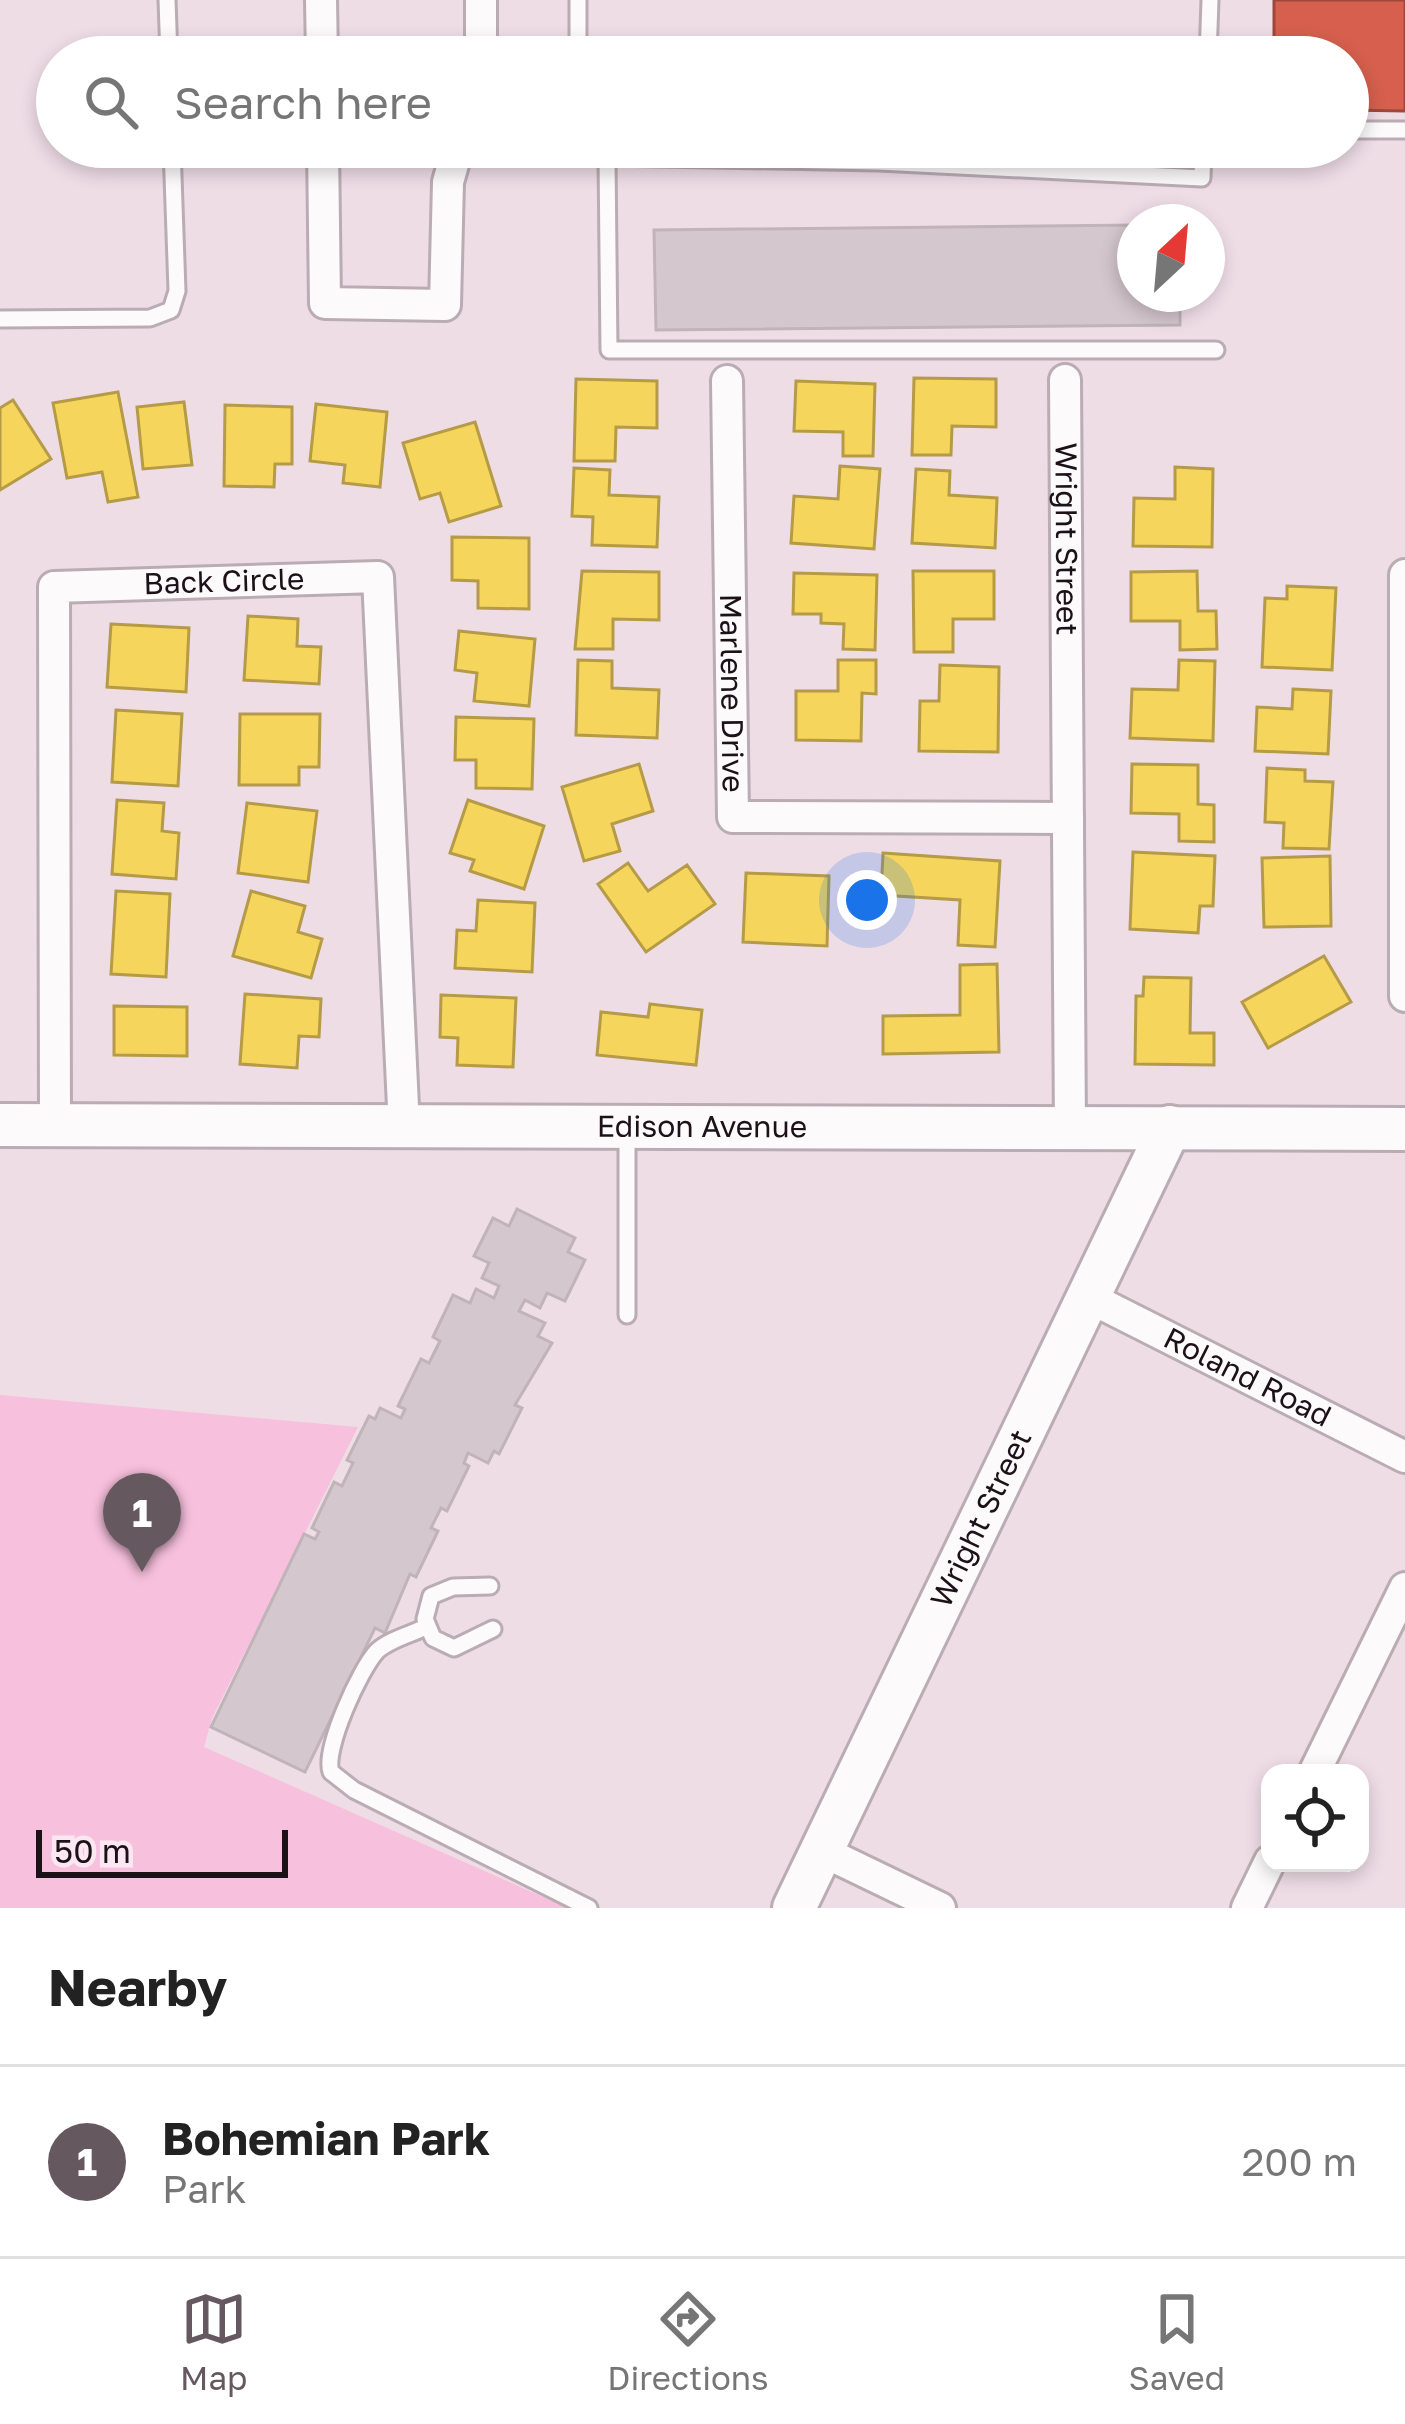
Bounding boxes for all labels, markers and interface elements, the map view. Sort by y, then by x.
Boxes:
search box [36,36,1369,168]
icon: search [78,69,144,135]
text: Search here [174,75,432,129]
north arrow [1117,204,1225,312]
street label: Wright Street [1048,442,1086,636]
street label: Back Circle [143,560,305,601]
street label: Marlene Drive [713,593,752,793]
your location [837,870,897,930]
street label: Edison Avenue [597,1108,807,1144]
street label: Roland Road [1158,1319,1337,1434]
street label: Wright Street [922,1424,1039,1613]
pin: 1 [103,1473,181,1572]
map controls [1261,1764,1369,1872]
button: locate [1261,1764,1369,1872]
scale bar [36,1824,288,1877]
text: 50 m [54,1831,131,1870]
text: Nearby [48,1956,227,2017]
text: Bohemian Park [162,2111,490,2165]
text: 1 [77,2138,97,2185]
text: 200 m [1242,2138,1357,2185]
text: Park [162,2165,246,2212]
tab: Map [180,2286,247,2397]
tab: Directions [607,2286,769,2397]
tab: Saved [1129,2286,1225,2397]

